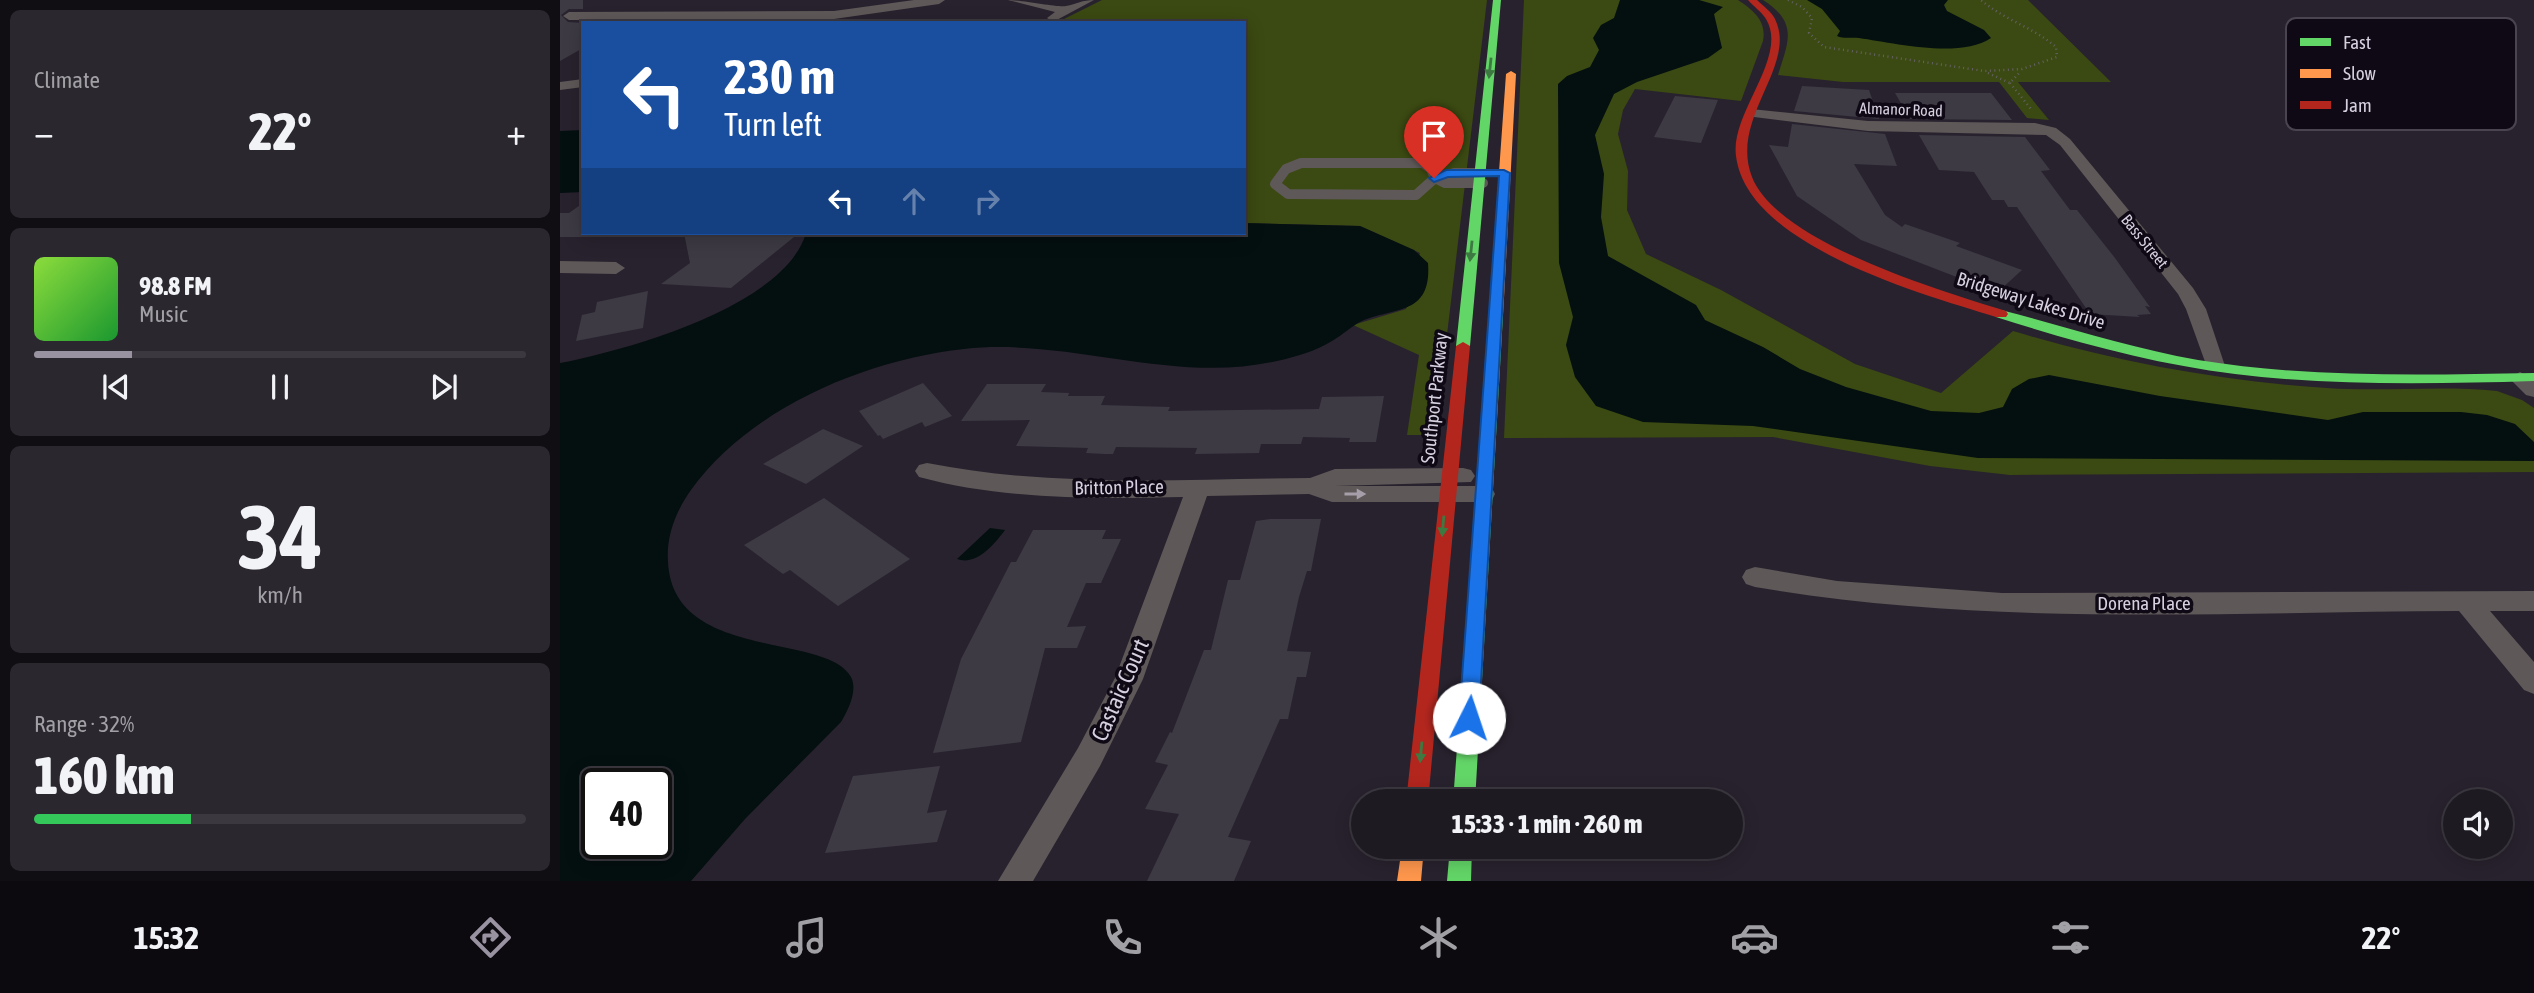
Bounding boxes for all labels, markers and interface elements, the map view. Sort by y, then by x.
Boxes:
legend [2286,18,2516,130]
text: Fast [2343,31,2371,53]
text: 230 m [724,48,835,104]
icon: left [609,49,700,140]
one-way arrow [1484,57,1495,79]
text: Slow [2343,62,2377,84]
text: Climate [34,67,100,93]
text: Jam [2343,94,2372,116]
street label: Almanor Road [1859,99,1943,119]
text: 22° [248,101,312,161]
text: Turn left [724,106,822,143]
pin [1404,106,1464,178]
text: − [34,110,54,153]
text: + [506,110,526,153]
icon: arrive [1415,117,1453,155]
icon: left [822,182,860,220]
icon: ahead [895,182,933,220]
icon: right [968,182,1006,220]
street label: Bass Street [2118,211,2172,272]
one-way arrow [1465,240,1476,262]
street label: Bridgeway Lakes Drive [1954,267,2108,333]
text: 98.8 FM [139,271,212,301]
text: Music [139,301,187,327]
street label: Southport Parkway [1416,331,1452,465]
icon: previous [97,368,135,406]
icon: pause [261,368,299,406]
icon: next [425,368,463,406]
street label: Britton Place [1074,475,1164,499]
text: 34 [237,484,323,588]
one-way arrow [1344,488,1366,500]
one-way arrow [1437,515,1448,537]
text: km/h [257,582,303,608]
street label: Dorena Place [2097,592,2191,614]
street label: Castaic Court [1086,635,1154,745]
position arrow [1432,681,1506,755]
text: Range · 32% [34,711,134,737]
one-way arrow [1416,741,1427,763]
text: 160 km [34,745,175,805]
speed limit sign: 40 [581,768,672,859]
map controls [2443,789,2513,859]
button: sound [2443,789,2513,859]
text: 15:33 · 1 min · 260 m [1452,809,1642,839]
icon: directions [466,913,515,962]
icon: music [782,913,831,962]
icon: phone [1098,913,1147,962]
icon: climate [1414,913,1463,962]
icon: car [1730,913,1779,962]
icon: filters [2046,913,2095,962]
text: 15:32 [133,919,199,956]
text: 22° [2362,919,2400,956]

